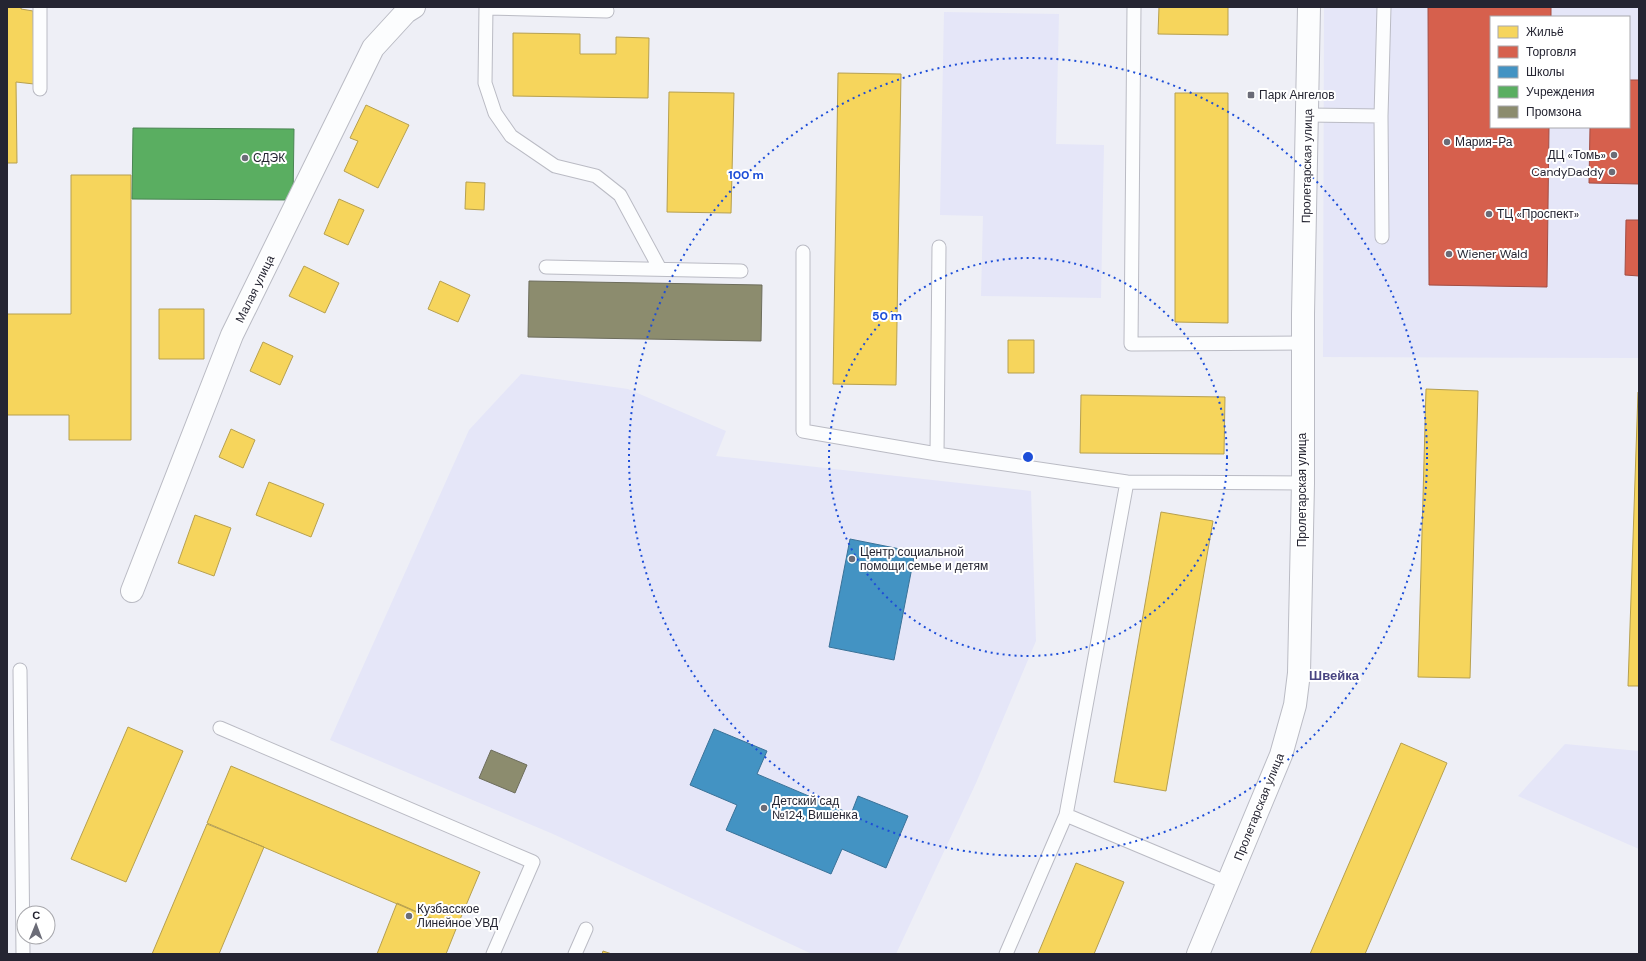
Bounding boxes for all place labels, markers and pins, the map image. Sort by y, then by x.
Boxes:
place label: Парк Ангелов [1259,87,1335,103]
marker: Парк Ангелов [1246,90,1256,100]
place label: Мария-Ра [1455,134,1513,150]
marker: Мария-Ра [1442,137,1452,147]
place label: ДЦ «Томь» [1547,147,1606,163]
place label: СДЭК [253,150,285,166]
marker: ДЦ «Томь» [1609,150,1619,160]
marker: СДЭК [240,153,250,163]
place label: CandyDaddy [1531,164,1604,180]
marker: CandyDaddy [1607,167,1617,177]
place label: ТЦ «Проспект» [1497,206,1579,222]
marker: ТЦ «Проспект» [1484,209,1494,219]
place label: Wiener Wald [1457,246,1527,262]
marker: Wiener Wald [1444,249,1454,259]
centre of rings [1021,450,1035,464]
place label: Центр социальной помощи семье и детям [860,544,988,574]
marker: Центр социальной помощи семье и детям [847,554,857,564]
place label: Детский сад №124, Вишенка [772,793,858,823]
marker: Детский сад №124, Вишенка [759,803,769,813]
place label: Кузбасское Линейное УВД [417,901,498,931]
marker: Кузбасское Линейное УВД [404,911,414,921]

